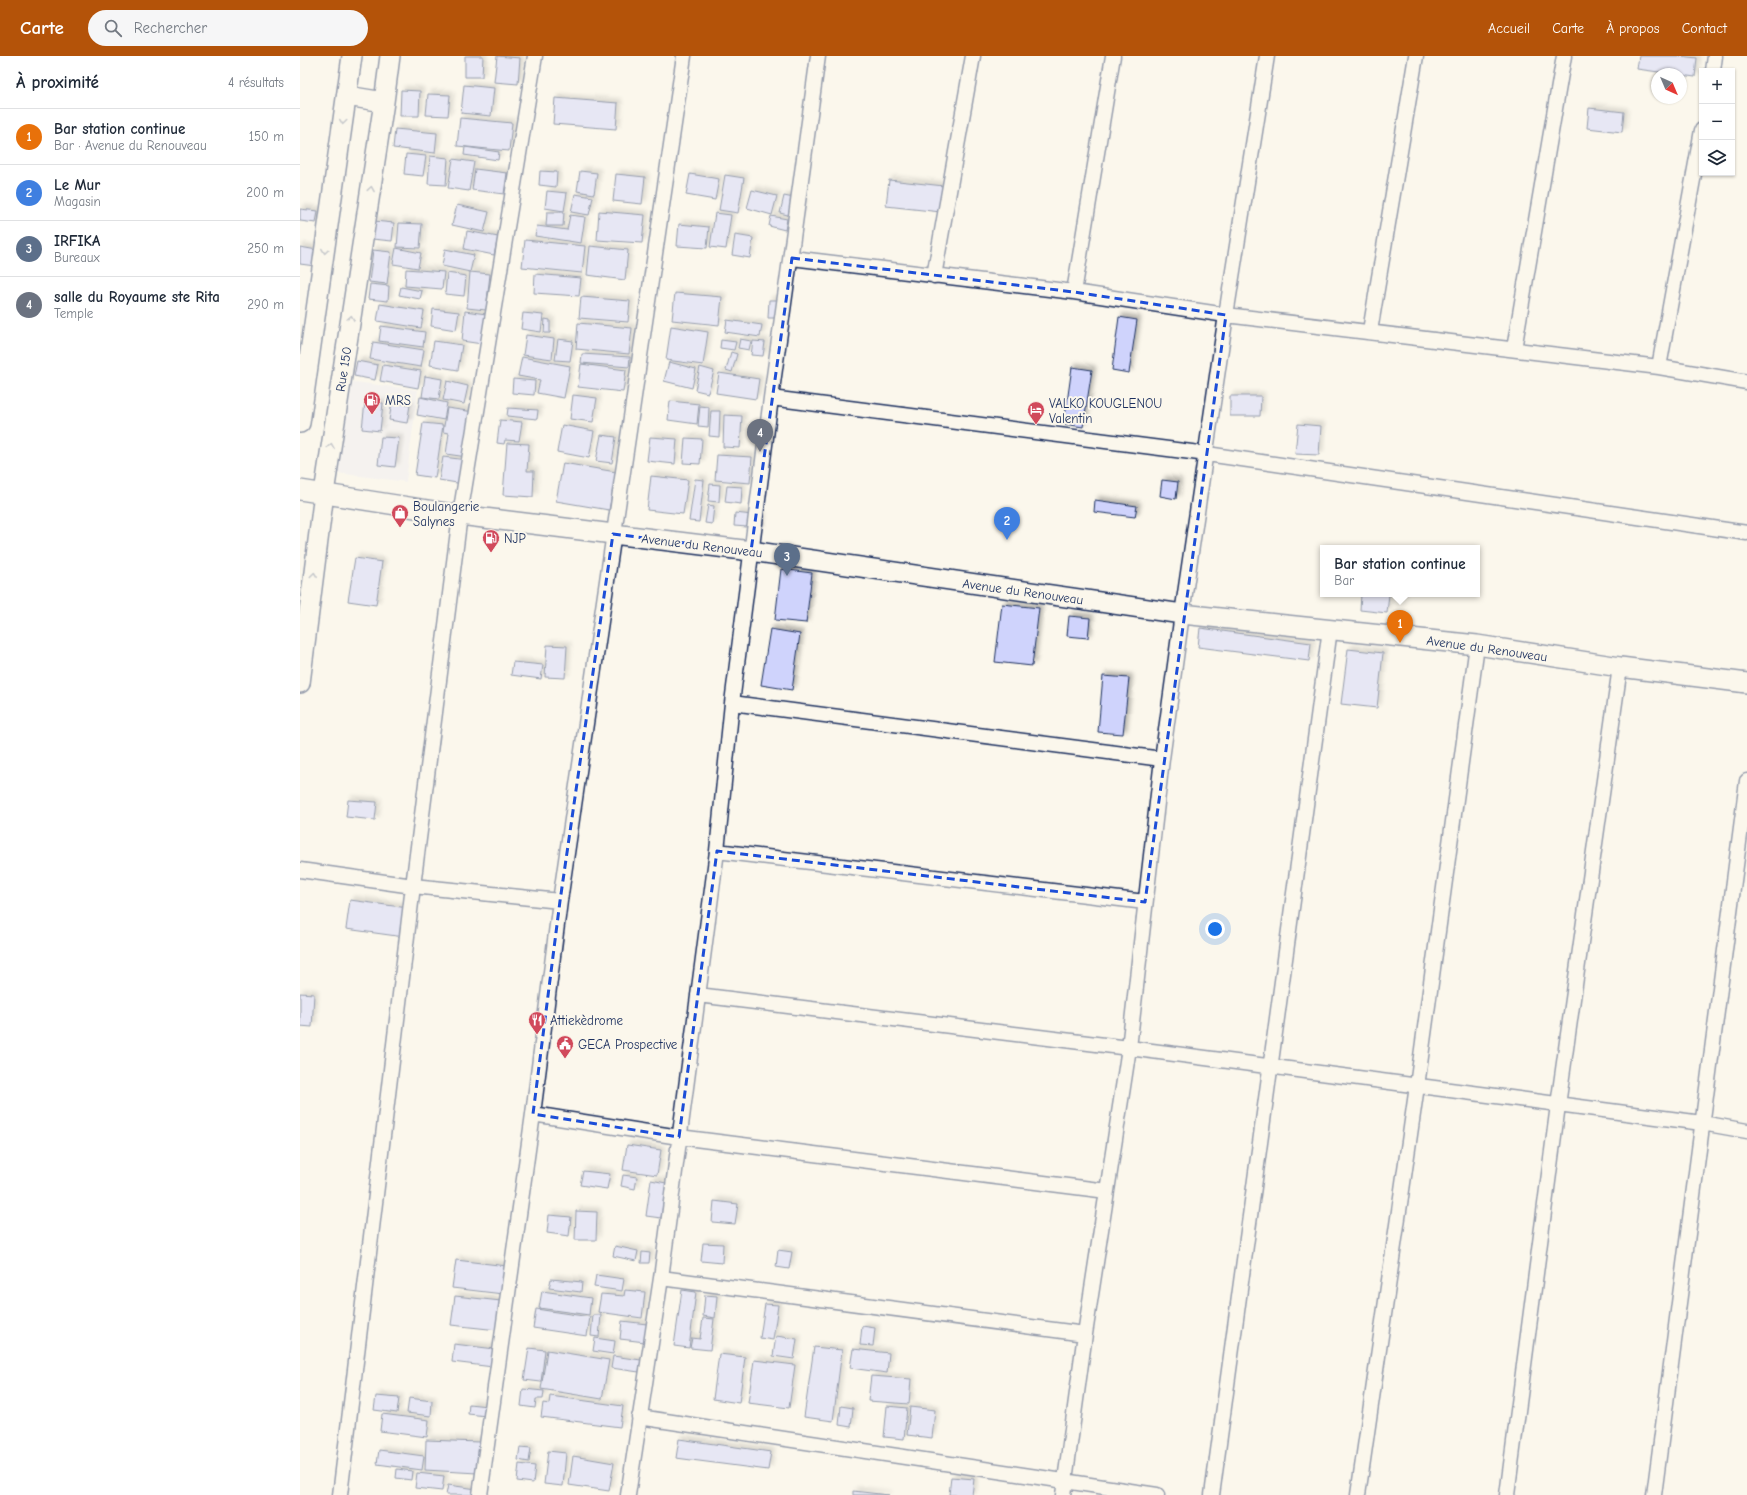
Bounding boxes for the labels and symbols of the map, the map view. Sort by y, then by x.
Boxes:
north arrow [1651,68,1687,104]
one-way arrow [339,119,348,125]
one-way arrow [366,186,375,192]
one-way arrow [321,248,330,254]
one-way arrow [346,314,355,321]
street label: Rue 150 [333,345,354,393]
fuel station icon: MRS [362,390,382,415]
place label: MRS [385,393,411,408]
place label: VALKO KOUGLENOU Valentin [1049,396,1162,426]
hotel icon: VALKO KOUGLENOU Valentin [1026,400,1046,425]
pin: 4 [747,419,773,452]
one-way arrow [326,443,335,449]
place label: Boulangerie Salynes [413,499,480,529]
shop icon: Boulangerie Salynes [390,503,410,528]
pin: 2 [994,507,1020,540]
fuel station icon: NJP [481,528,501,553]
place label: NJP [504,531,526,546]
street label: Avenue du Renouveau [641,531,763,560]
pin: 3 [774,543,800,576]
one-way arrow [309,572,318,578]
street label: Avenue du Renouveau [962,576,1084,607]
pin: 1 [1387,610,1413,643]
street label: Avenue du Renouveau [1426,633,1548,664]
your location [1205,919,1225,939]
restaurant icon: Attiekèdrome [527,1010,547,1035]
place label: Attiekèdrome [550,1013,623,1028]
public building icon: GECA Prospective [555,1034,575,1059]
place label: GECA Prospective [578,1037,678,1052]

